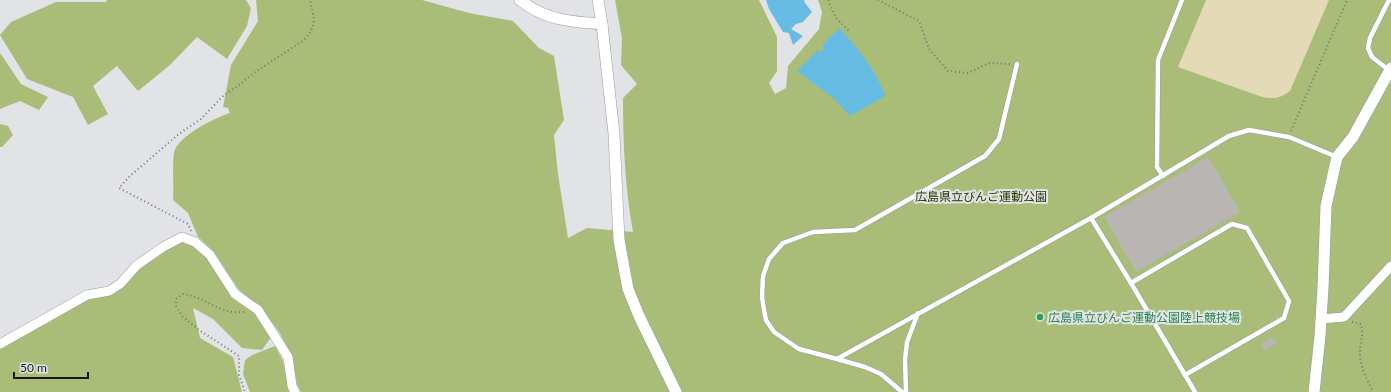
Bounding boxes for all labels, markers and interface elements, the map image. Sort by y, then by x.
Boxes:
park label: 広島県立びんご運動公園 [915,189,1047,204]
place label: 広島県立びんご運動公園陸上競技場 [1048,310,1240,325]
marker: 広島県立びんご運動公園陸上競技場 [1035,312,1045,322]
scale bar [14,354,88,380]
text: 50 m [20,360,47,375]

